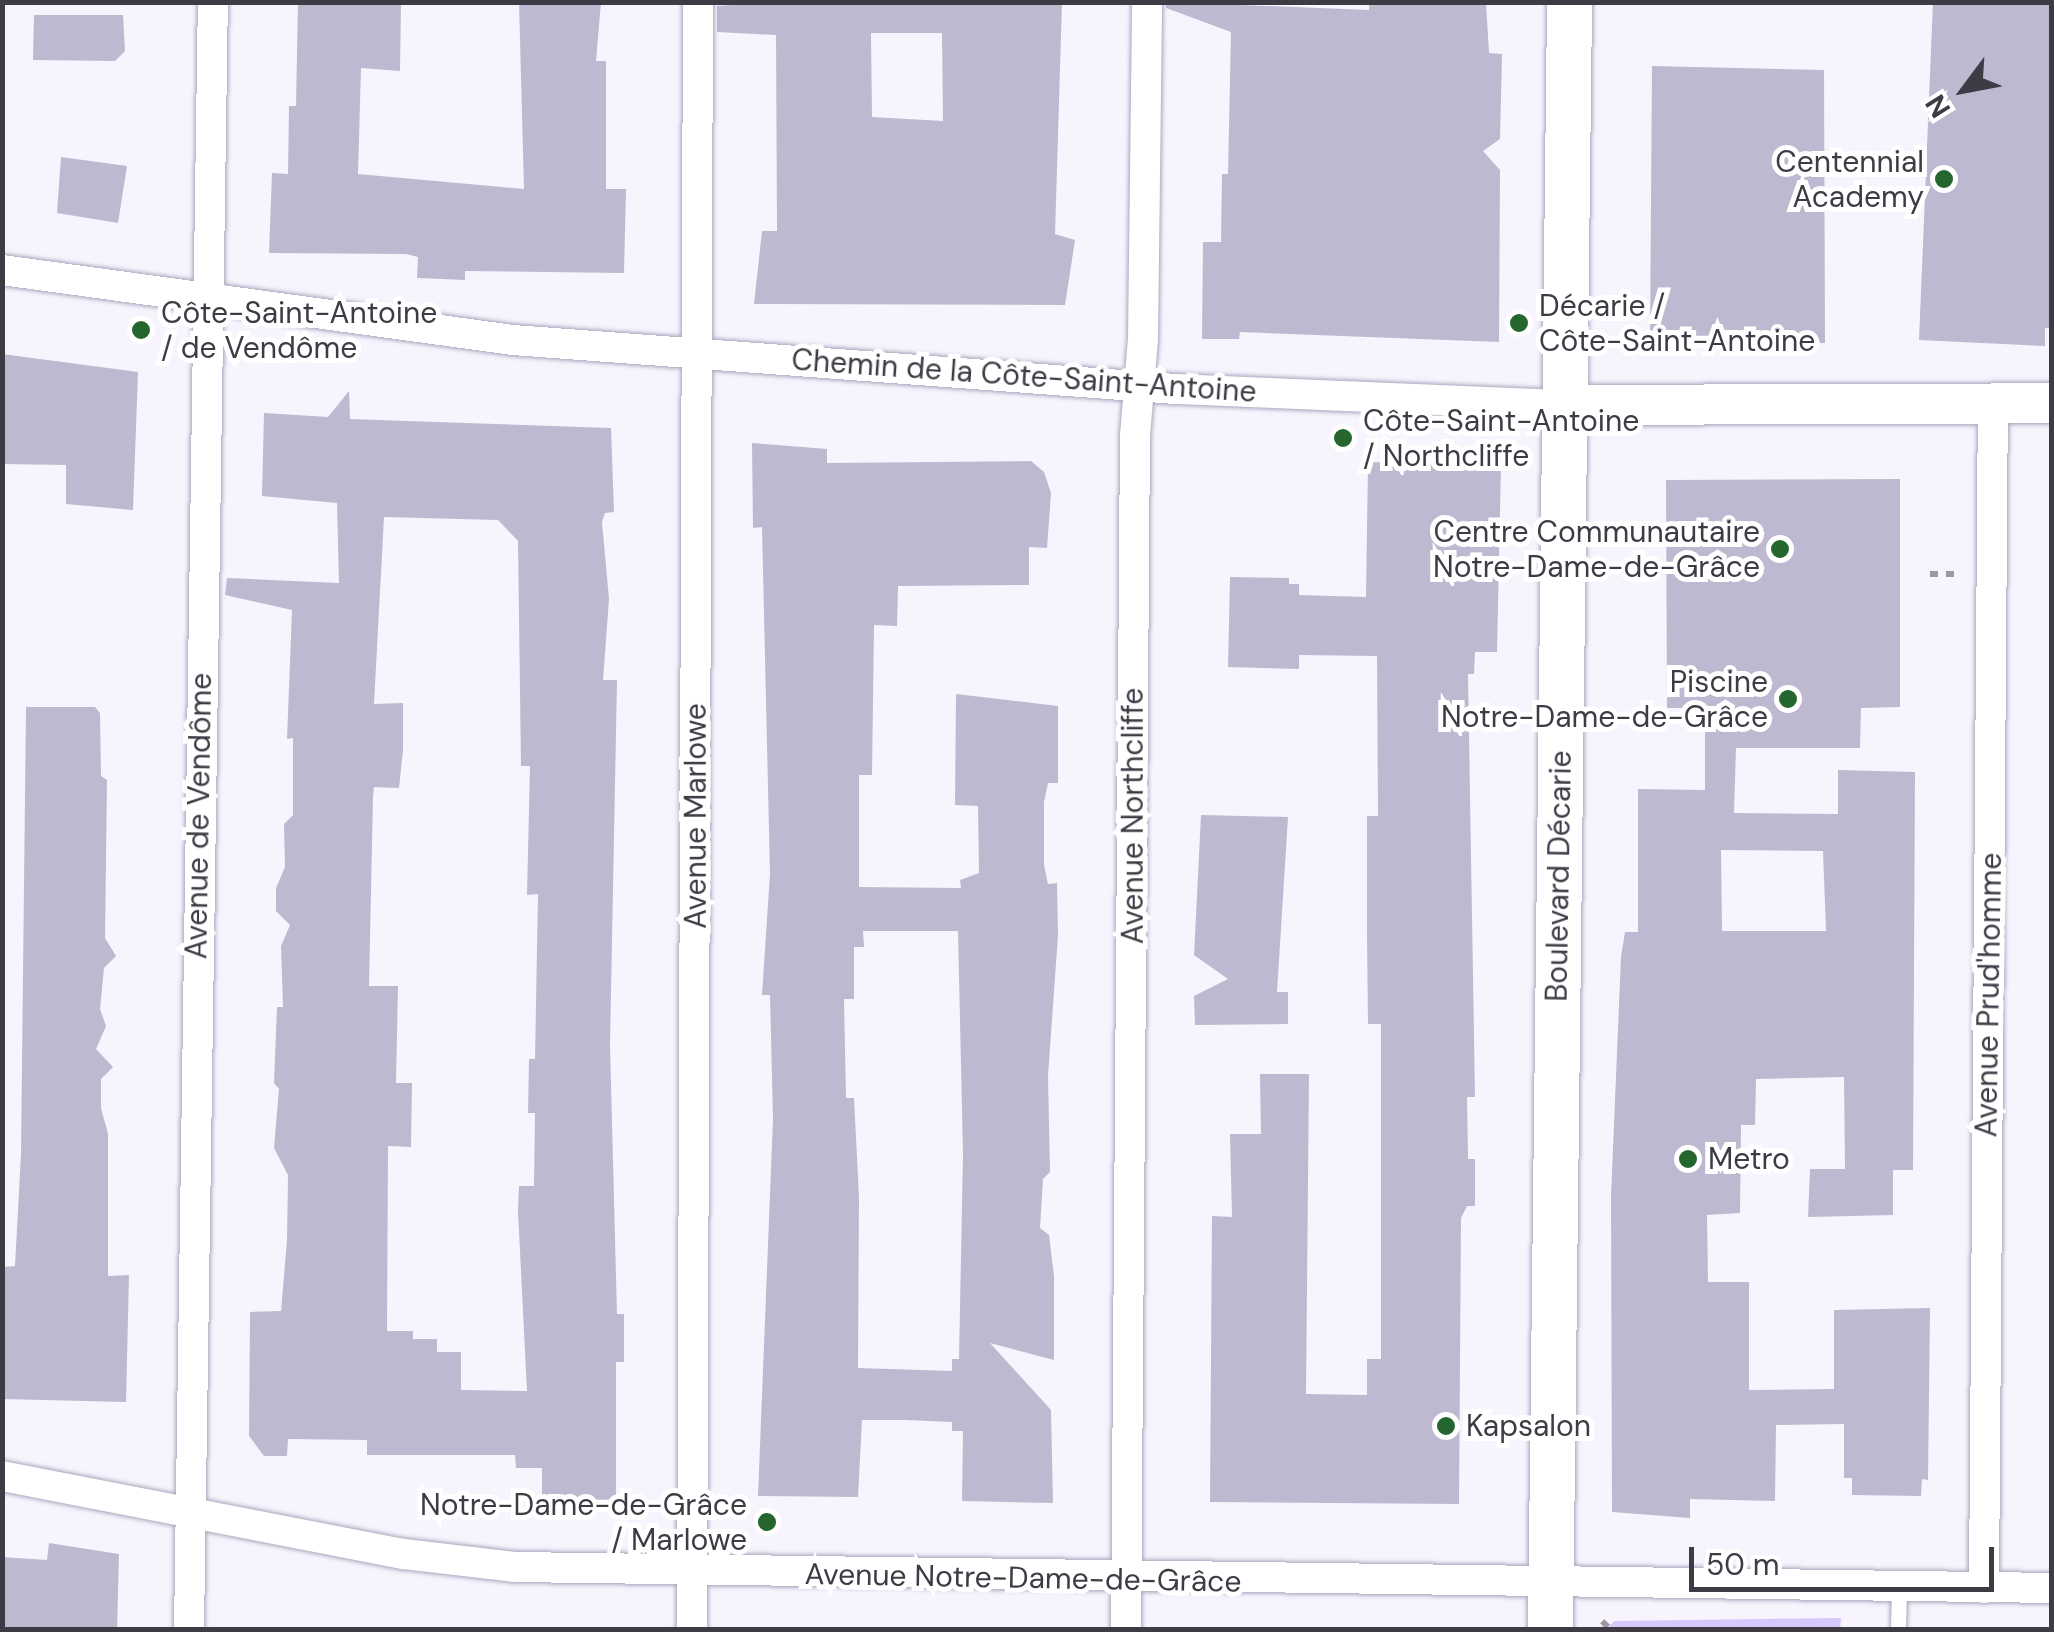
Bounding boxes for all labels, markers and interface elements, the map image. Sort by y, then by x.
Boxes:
north arrow [1914,40,2014,140]
text: N [1917,88,1959,125]
place label: Centennial Academy [1775,144,1924,214]
marker: Centennial Academy [1933,168,1955,190]
place label: Décarie / Côte-Saint-Antoine [1539,288,1815,358]
place label: Côte-Saint-Antoine / de Vendôme [161,295,437,366]
marker: Décarie / Côte-Saint-Antoine [1508,312,1530,334]
marker: Côte-Saint-Antoine / de Vendôme [130,319,152,341]
street label: Chemin de la Côte-Saint-Antoine [790,342,1258,410]
place label: Côte-Saint-Antoine / Northcliffe [1363,403,1639,474]
marker: Côte-Saint-Antoine / Northcliffe [1332,427,1354,449]
place label: Centre Communautaire Notre-Dame-de-Grâce [1433,514,1760,584]
marker: Centre Communautaire Notre-Dame-de-Grâce [1769,538,1791,560]
place label: Piscine Notre-Dame-de-Grâce [1441,664,1768,734]
street label: Avenue de Vendôme [179,672,219,960]
street label: Avenue Northcliffe [1115,688,1151,944]
marker: Piscine Notre-Dame-de-Grâce [1777,688,1799,710]
street label: Avenue Marlowe [678,703,714,929]
street label: Boulevard Décarie [1539,750,1579,1002]
street label: Avenue Prud'homme [1969,852,2009,1138]
place label: Metro [1708,1141,1790,1177]
marker: Metro [1677,1148,1699,1170]
place label: Kapsalon [1466,1408,1591,1444]
marker: Kapsalon [1435,1415,1457,1437]
place label: Notre-Dame-de-Grâce / Marlowe [420,1487,747,1558]
marker: Notre-Dame-de-Grâce / Marlowe [756,1511,778,1533]
scale bar [1694,1527,1999,1589]
text: 50 m [1706,1545,1780,1584]
street label: Avenue Notre-Dame-de-Grâce [804,1556,1242,1600]

